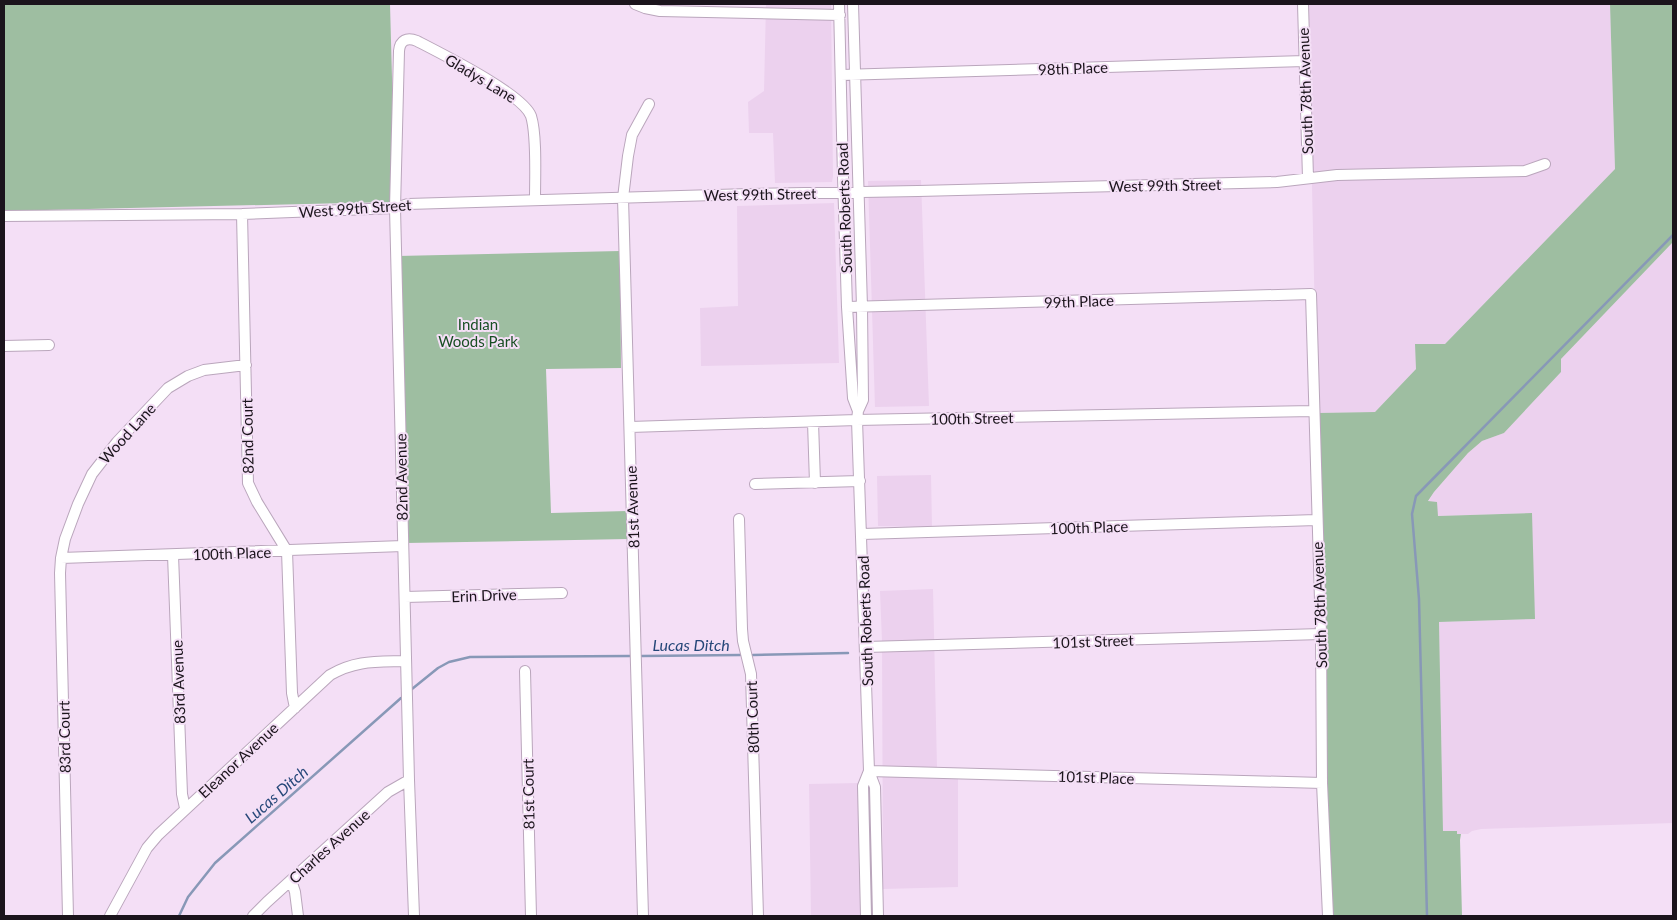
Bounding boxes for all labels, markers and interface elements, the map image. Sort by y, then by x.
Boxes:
street label: South 78th Avenue [1294,27,1316,155]
street label: Gladys Lane [442,50,520,106]
street label: 98th Place [1038,58,1108,78]
street label: South Roberts Road [833,142,855,274]
street label: West 99th Street [1108,175,1222,195]
street label: West 99th Street [703,184,817,204]
street label: West 99th Street [298,195,413,221]
street label: 99th Place [1044,291,1114,311]
park label: Indian Woods Park [438,315,518,350]
street label: 82nd Court [237,397,257,474]
street label: Wood Lane [95,399,159,467]
street label: 100th Street [930,408,1014,428]
street label: 82nd Avenue [391,433,411,521]
street label: 81st Avenue [622,466,642,548]
street label: 100th Place [1049,517,1129,537]
street label: South 78th Avenue [1308,541,1330,669]
street label: 100th Place [192,543,272,563]
street label: South Roberts Road [854,555,876,687]
street label: Erin Drive [451,585,517,605]
street label: 101st Street [1052,631,1135,651]
water label: Lucas Ditch [652,635,730,654]
street label: 83rd Avenue [168,640,188,724]
street label: 80th Court [742,680,762,754]
street label: 83rd Court [54,700,74,773]
street label: Eleanor Avenue [194,718,282,802]
street label: 81st Court [518,758,538,829]
water label: Lucas Ditch [241,761,311,827]
street label: 101st Place [1057,767,1135,787]
street label: Charles Avenue [285,805,373,887]

